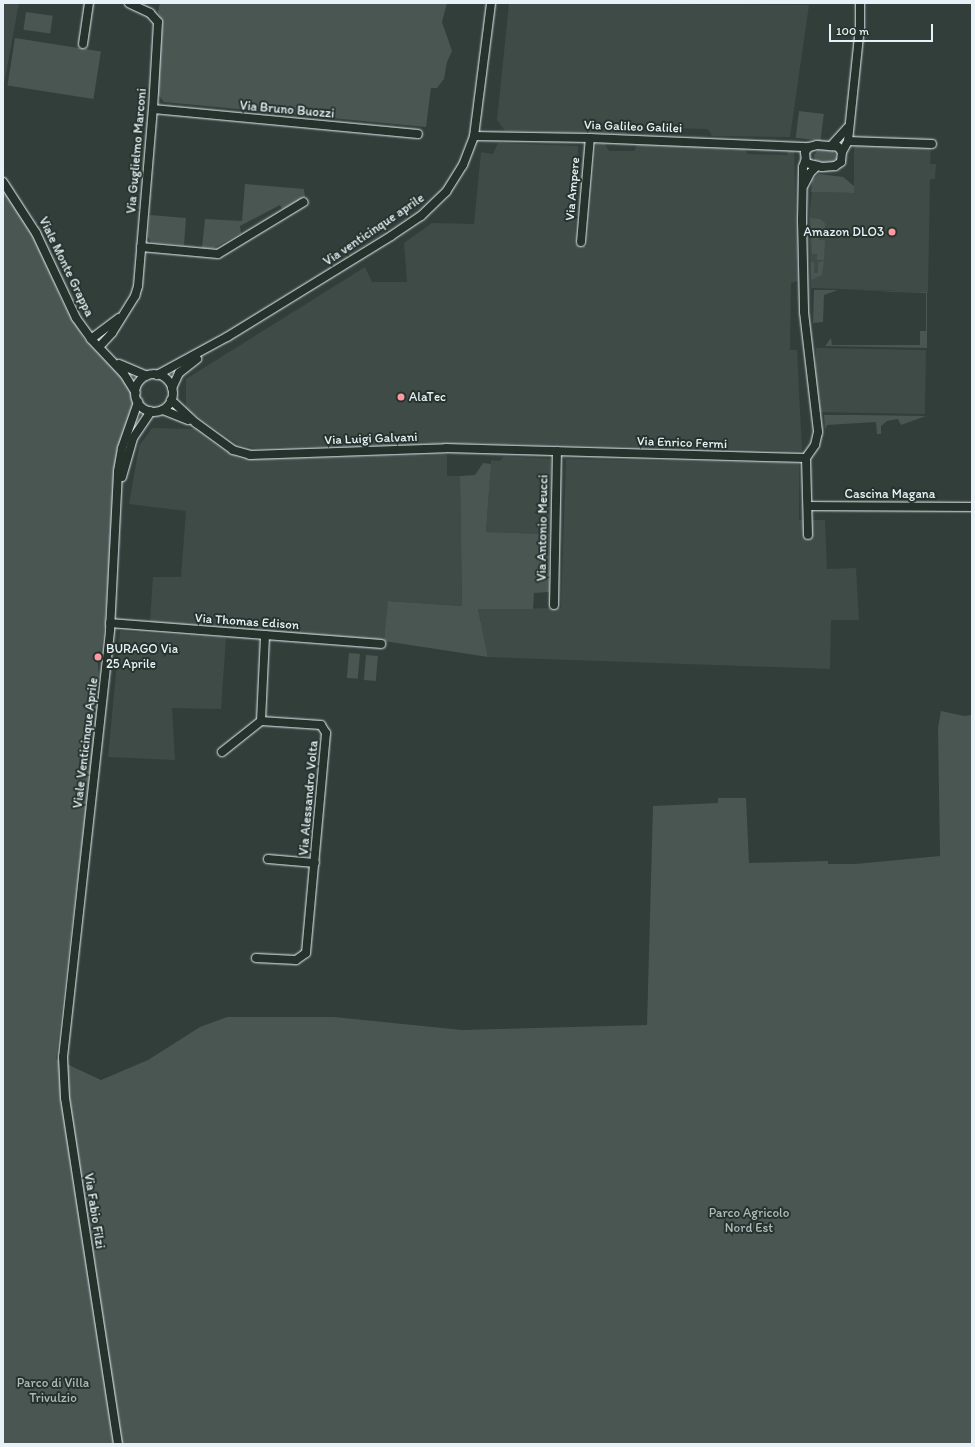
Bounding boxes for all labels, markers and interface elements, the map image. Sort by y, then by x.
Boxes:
scale bar [831,16,935,42]
text: 100 m [836,24,869,38]
street label: Via Guglielmo Marconi [124,88,150,214]
street label: Via Bruno Buozzi [239,98,335,122]
street label: Via Galileo Galilei [583,117,683,137]
street label: Via Ampere [562,157,584,221]
street label: Via venticinque aprile [320,190,428,270]
street label: Viale Monte Grappa [35,215,97,319]
place label: Amazon DLO3 [803,224,884,240]
marker: Amazon DLO3 [887,227,897,237]
place label: AlaTec [409,389,446,405]
marker: AlaTec [396,392,406,402]
street label: Via Luigi Galvani [324,430,418,448]
street label: Via Enrico Fermi [637,434,727,452]
street label: Via Antonio Meucci [534,475,552,581]
street label: Cascina Magana [845,486,935,502]
street label: Via Thomas Edison [194,611,300,633]
place label: BURAGO Via 25 Aprile [106,642,178,673]
marker: BURAGO Via 25 Aprile [93,652,103,662]
street label: Viale Venticinque Aprile [70,677,102,809]
street label: Via Alessandro Volta [296,740,322,856]
street label: Via Fabio Filzi [80,1172,108,1250]
park label: Parco Agricolo Nord Est [709,1206,789,1237]
park label: Parco di Villa Trivulzio [17,1376,89,1407]

